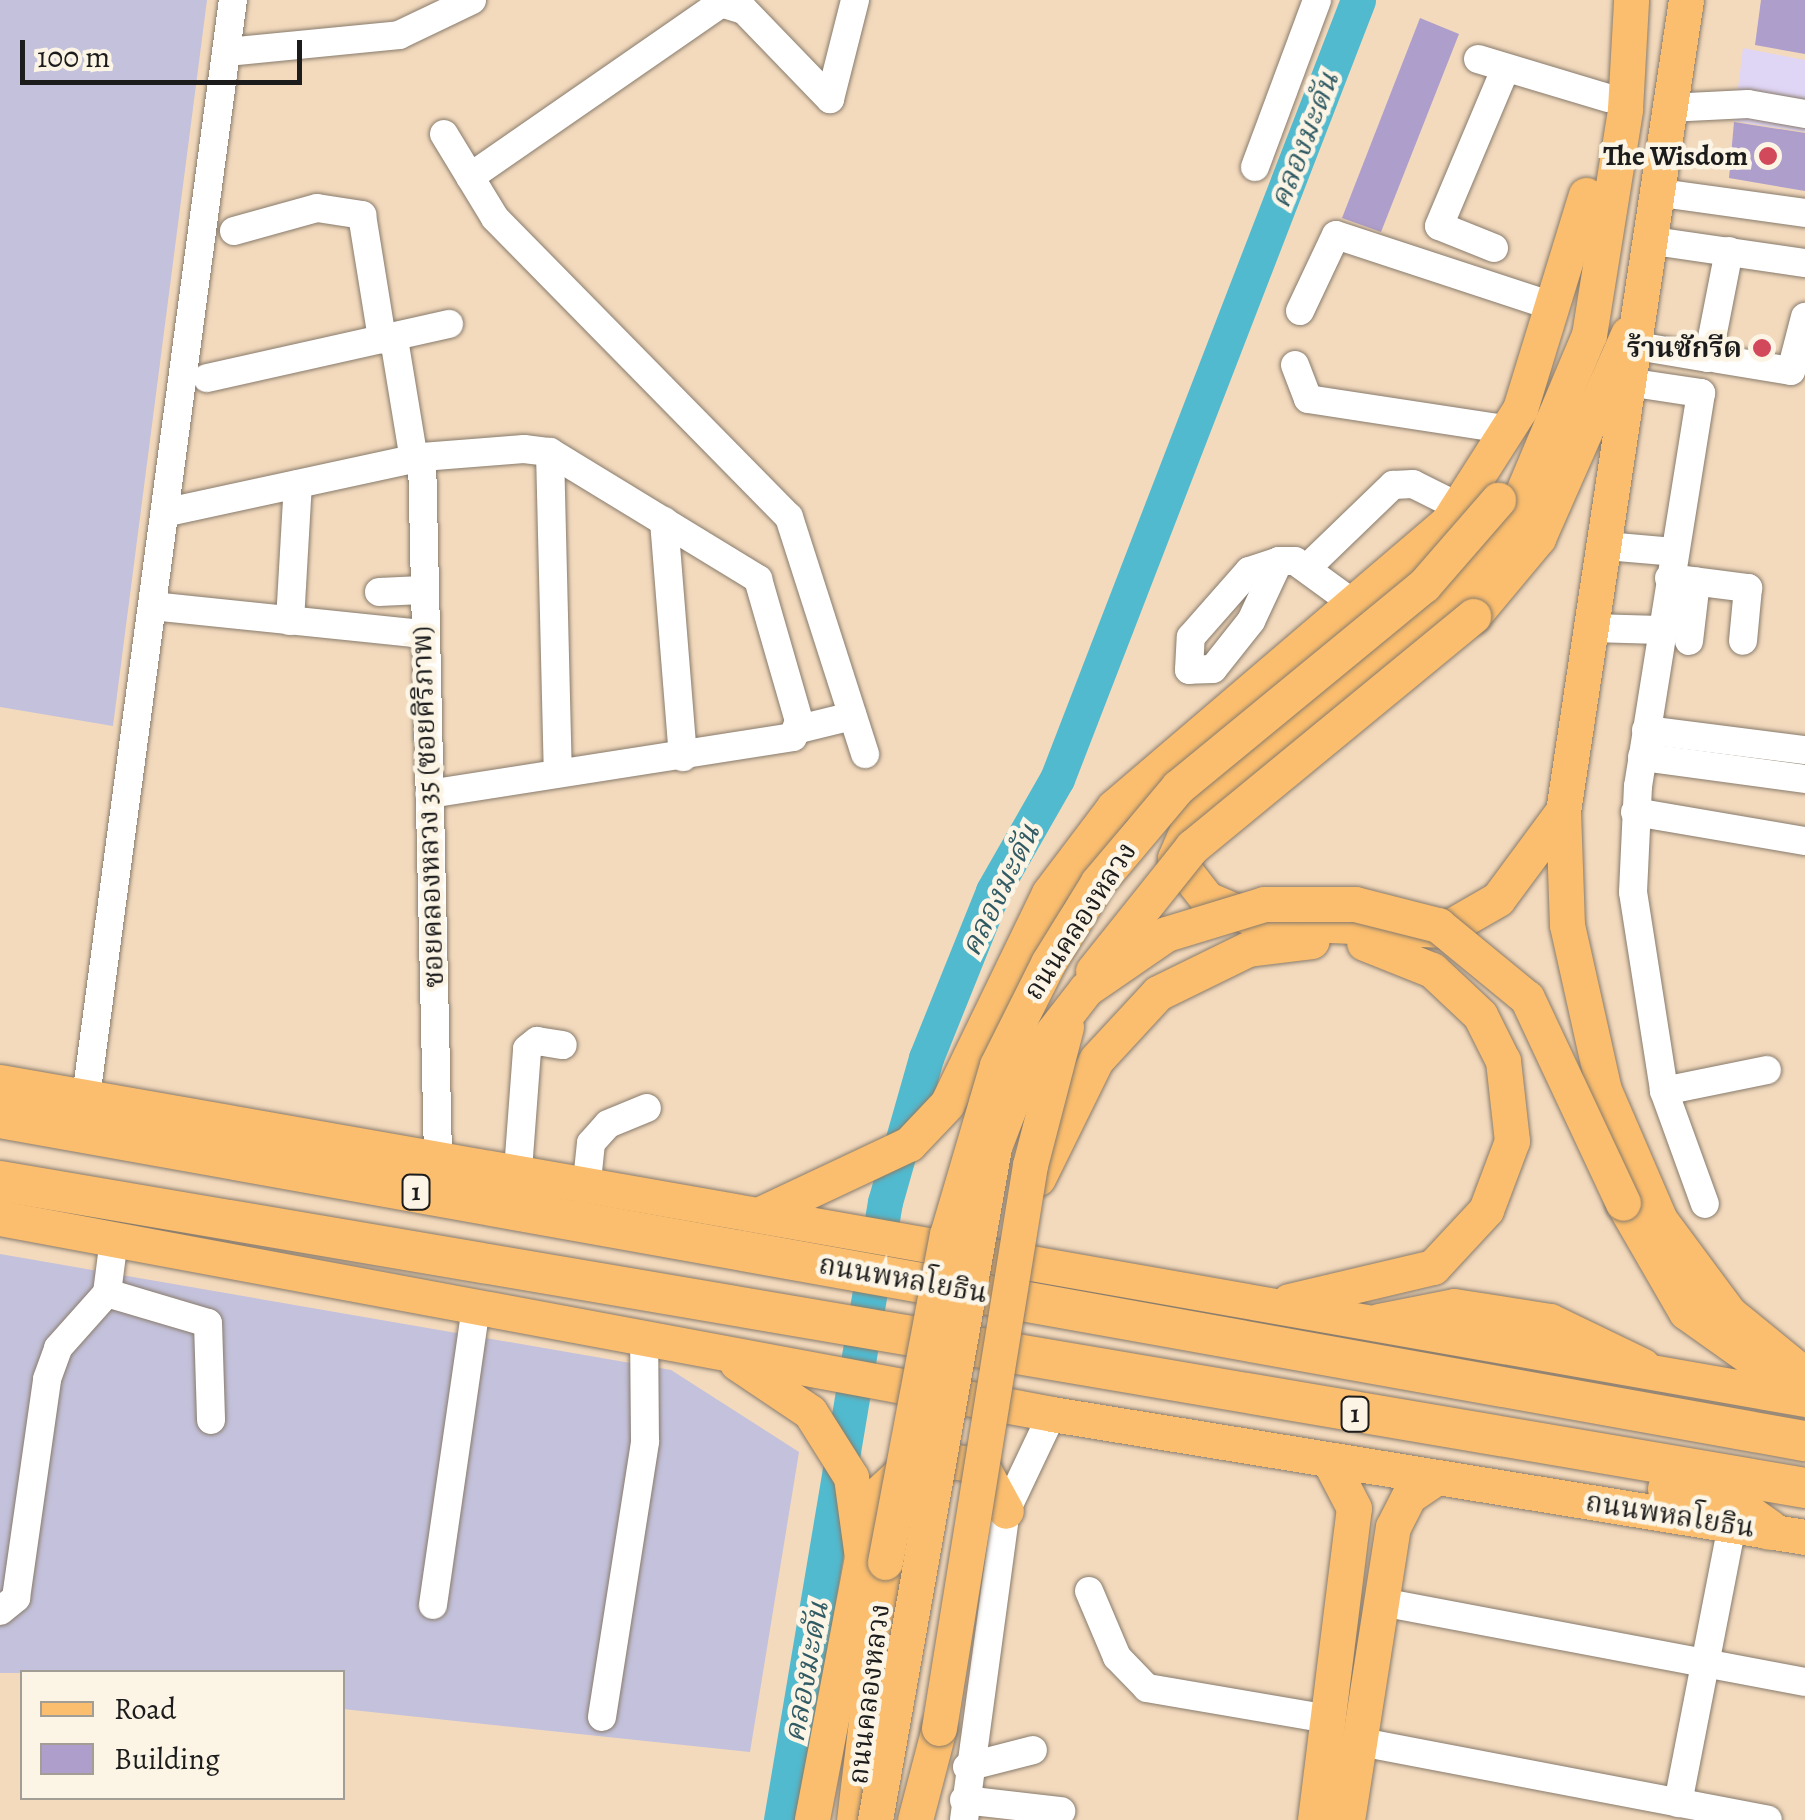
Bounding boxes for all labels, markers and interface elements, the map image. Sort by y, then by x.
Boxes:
scale bar [25,20,308,82]
text: 100 m [37,37,110,77]
water label: คลองมะดัน [1262,67,1346,213]
place label: The Wisdom [1603,139,1748,173]
marker: The Wisdom [1757,145,1779,167]
place label: ร้านซักรีด [1627,331,1742,365]
marker: ร้านซักรีด [1751,337,1773,359]
street label: ซอยคลองหลวง 35 (ซอยศิริภาพ) [405,626,451,988]
water label: คลองมะดัน [953,818,1047,962]
street label: ถนนคลองหลวง [1016,836,1144,1006]
road number: 1 [401,1172,431,1212]
street label: ถนนพหลโยธิน [816,1248,990,1310]
road number: 1 [1340,1394,1370,1434]
street label: ถนนพหลโยธิน [1583,1485,1757,1545]
water label: คลองมะดัน [776,1599,836,1745]
street label: ถนนคลองหลวง [841,1602,897,1786]
legend [20,1670,345,1800]
text: Road [114,1689,176,1729]
text: Building [114,1739,220,1779]

